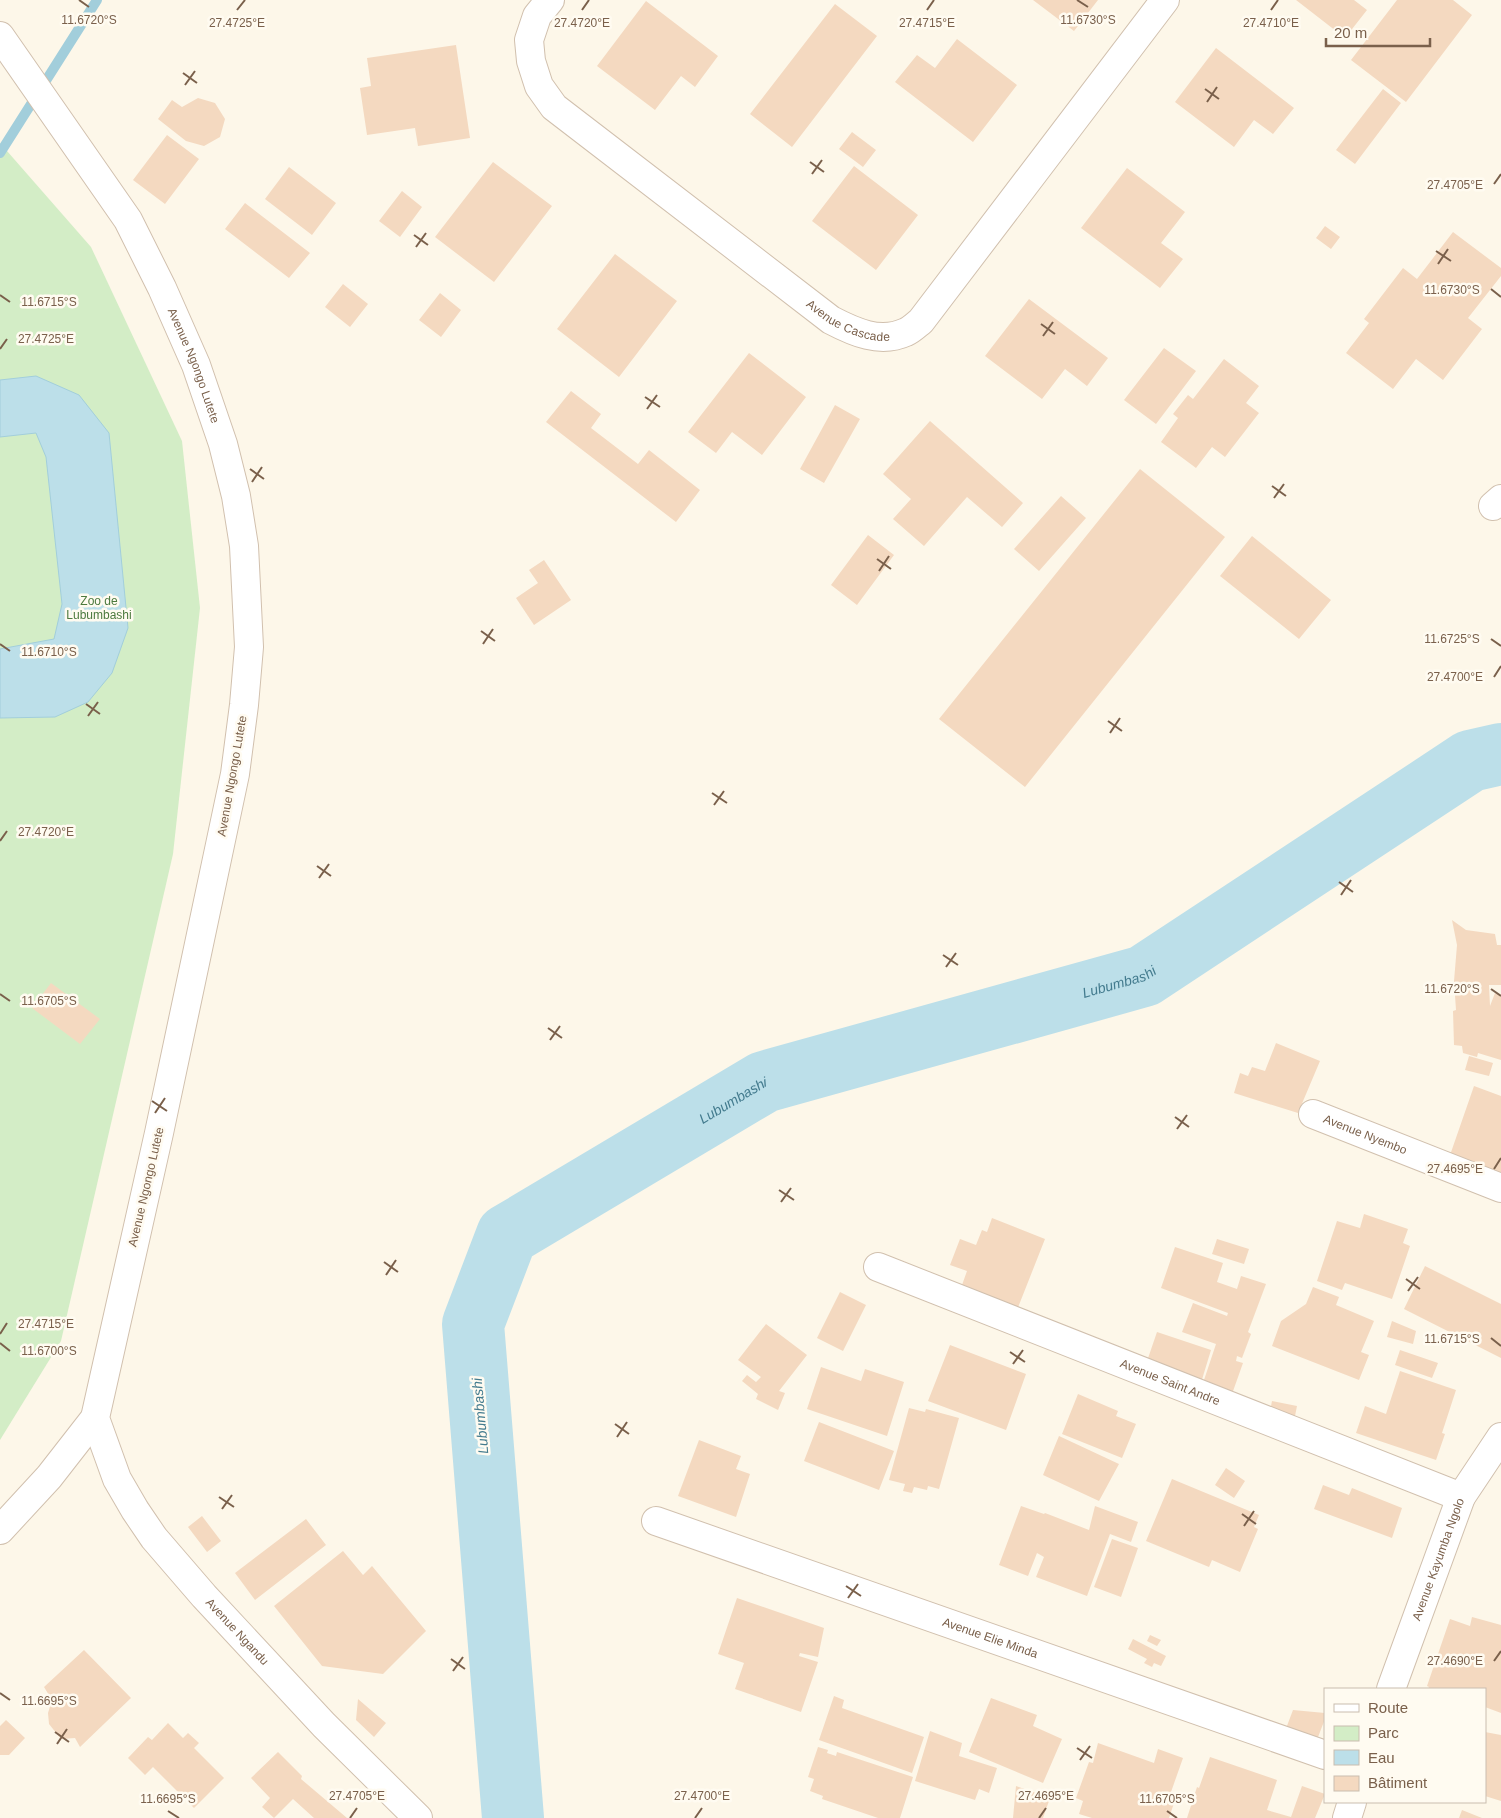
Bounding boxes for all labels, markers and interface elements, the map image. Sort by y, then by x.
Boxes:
text: 11.6720°S [61,13,117,27]
text: 11.6730°S [1060,13,1116,27]
scale bar [1326,15,1430,47]
text: 27.4725°E [209,16,265,30]
text: 27.4720°E [554,16,610,30]
text: 27.4715°E [899,16,955,30]
text: 27.4710°E [1243,16,1299,30]
text: 20 m [1334,24,1367,41]
text: 27.4705°E [1427,178,1483,192]
text: 11.6730°S [1424,283,1480,297]
text: 11.6715°S [21,295,77,309]
street label: Avenue Cascade [804,297,891,344]
street label: Avenue Ngongo Lutete [165,306,222,425]
text: 27.4725°E [18,332,74,346]
park label: Zoo de Lubumbashi [66,594,132,622]
text: 11.6725°S [1424,632,1480,646]
text: 11.6710°S [21,645,77,659]
text: 27.4700°E [1427,670,1483,684]
street label: Avenue Ngongo Lutete [214,714,250,838]
text: 27.4720°E [18,825,74,839]
water label: Lubumbashi [1081,962,1160,1001]
text: 11.6720°S [1424,982,1480,996]
text: 11.6705°S [21,994,77,1008]
water label: Lubumbashi [696,1073,769,1127]
street label: Avenue Nyembo [1321,1112,1409,1157]
street label: Avenue Ngongo Lutete [125,1125,167,1248]
text: 27.4695°E [1427,1162,1483,1176]
text: 27.4715°E [18,1317,74,1331]
text: 11.6715°S [1424,1332,1480,1346]
text: 11.6700°S [21,1344,77,1358]
street label: Avenue Saint Andre [1118,1356,1222,1408]
water label: Lubumbashi [469,1376,491,1455]
street label: Avenue Kayumba Ngolo [1410,1496,1467,1623]
street label: Avenue Ngandu [203,1596,272,1668]
street label: Avenue Elie Minda [941,1615,1040,1661]
text: 27.4690°E [1427,1654,1483,1668]
legend [1324,1688,1486,1803]
text: 11.6695°S [21,1694,77,1708]
text: Route [1368,1699,1408,1716]
text: Parc [1368,1724,1399,1741]
text: Eau [1368,1749,1395,1766]
text: Bâtiment [1368,1774,1428,1791]
text: 27.4705°E [329,1789,385,1803]
text: 27.4700°E [674,1789,730,1803]
text: 27.4695°E [1018,1789,1074,1803]
text: 11.6695°S [140,1792,196,1806]
text: 11.6705°S [1139,1792,1195,1806]

